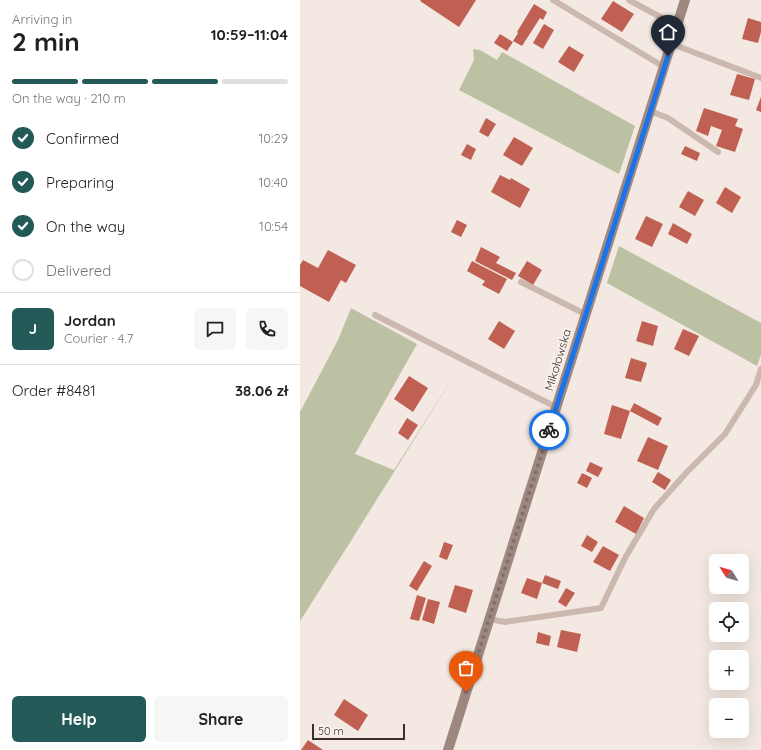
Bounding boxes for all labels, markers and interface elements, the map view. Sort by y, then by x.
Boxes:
text: Arriving in [12,11,72,27]
pin [651,15,685,56]
icon: home [657,21,679,43]
text: 2 min [12,25,80,58]
text: 10:59–11:04 [211,25,288,44]
text: On the way · 210 m [12,90,126,106]
icon: check [12,127,34,149]
text: Confirmed [46,129,119,148]
text: 10:29 [259,130,288,146]
icon: check [12,171,34,193]
text: Preparing [46,173,114,192]
text: 10:40 [258,174,288,190]
icon: check [12,215,34,237]
text: On the way [46,217,125,236]
text: 10:54 [259,218,288,234]
text: Delivered [46,261,111,280]
button: chat [194,308,236,350]
button: phone [246,308,288,350]
text: Jordan [64,311,116,330]
text: J [29,319,37,338]
street label: Mikołowska [541,327,574,393]
text: Courier · 4.7 [64,330,133,346]
text: Order #8481 [12,381,96,400]
text: 38.06 zł [235,381,288,400]
courier [529,410,569,450]
icon: bike [538,419,560,441]
north arrow [709,554,749,594]
map controls [709,554,749,738]
button: locate [709,602,749,642]
button: + [709,650,749,690]
pin [449,651,483,692]
icon: bag [455,657,477,679]
button: Help [12,696,146,742]
button: Share [154,696,288,742]
button: − [709,698,749,738]
scale bar [312,722,405,741]
text: 50 m [318,724,344,738]

